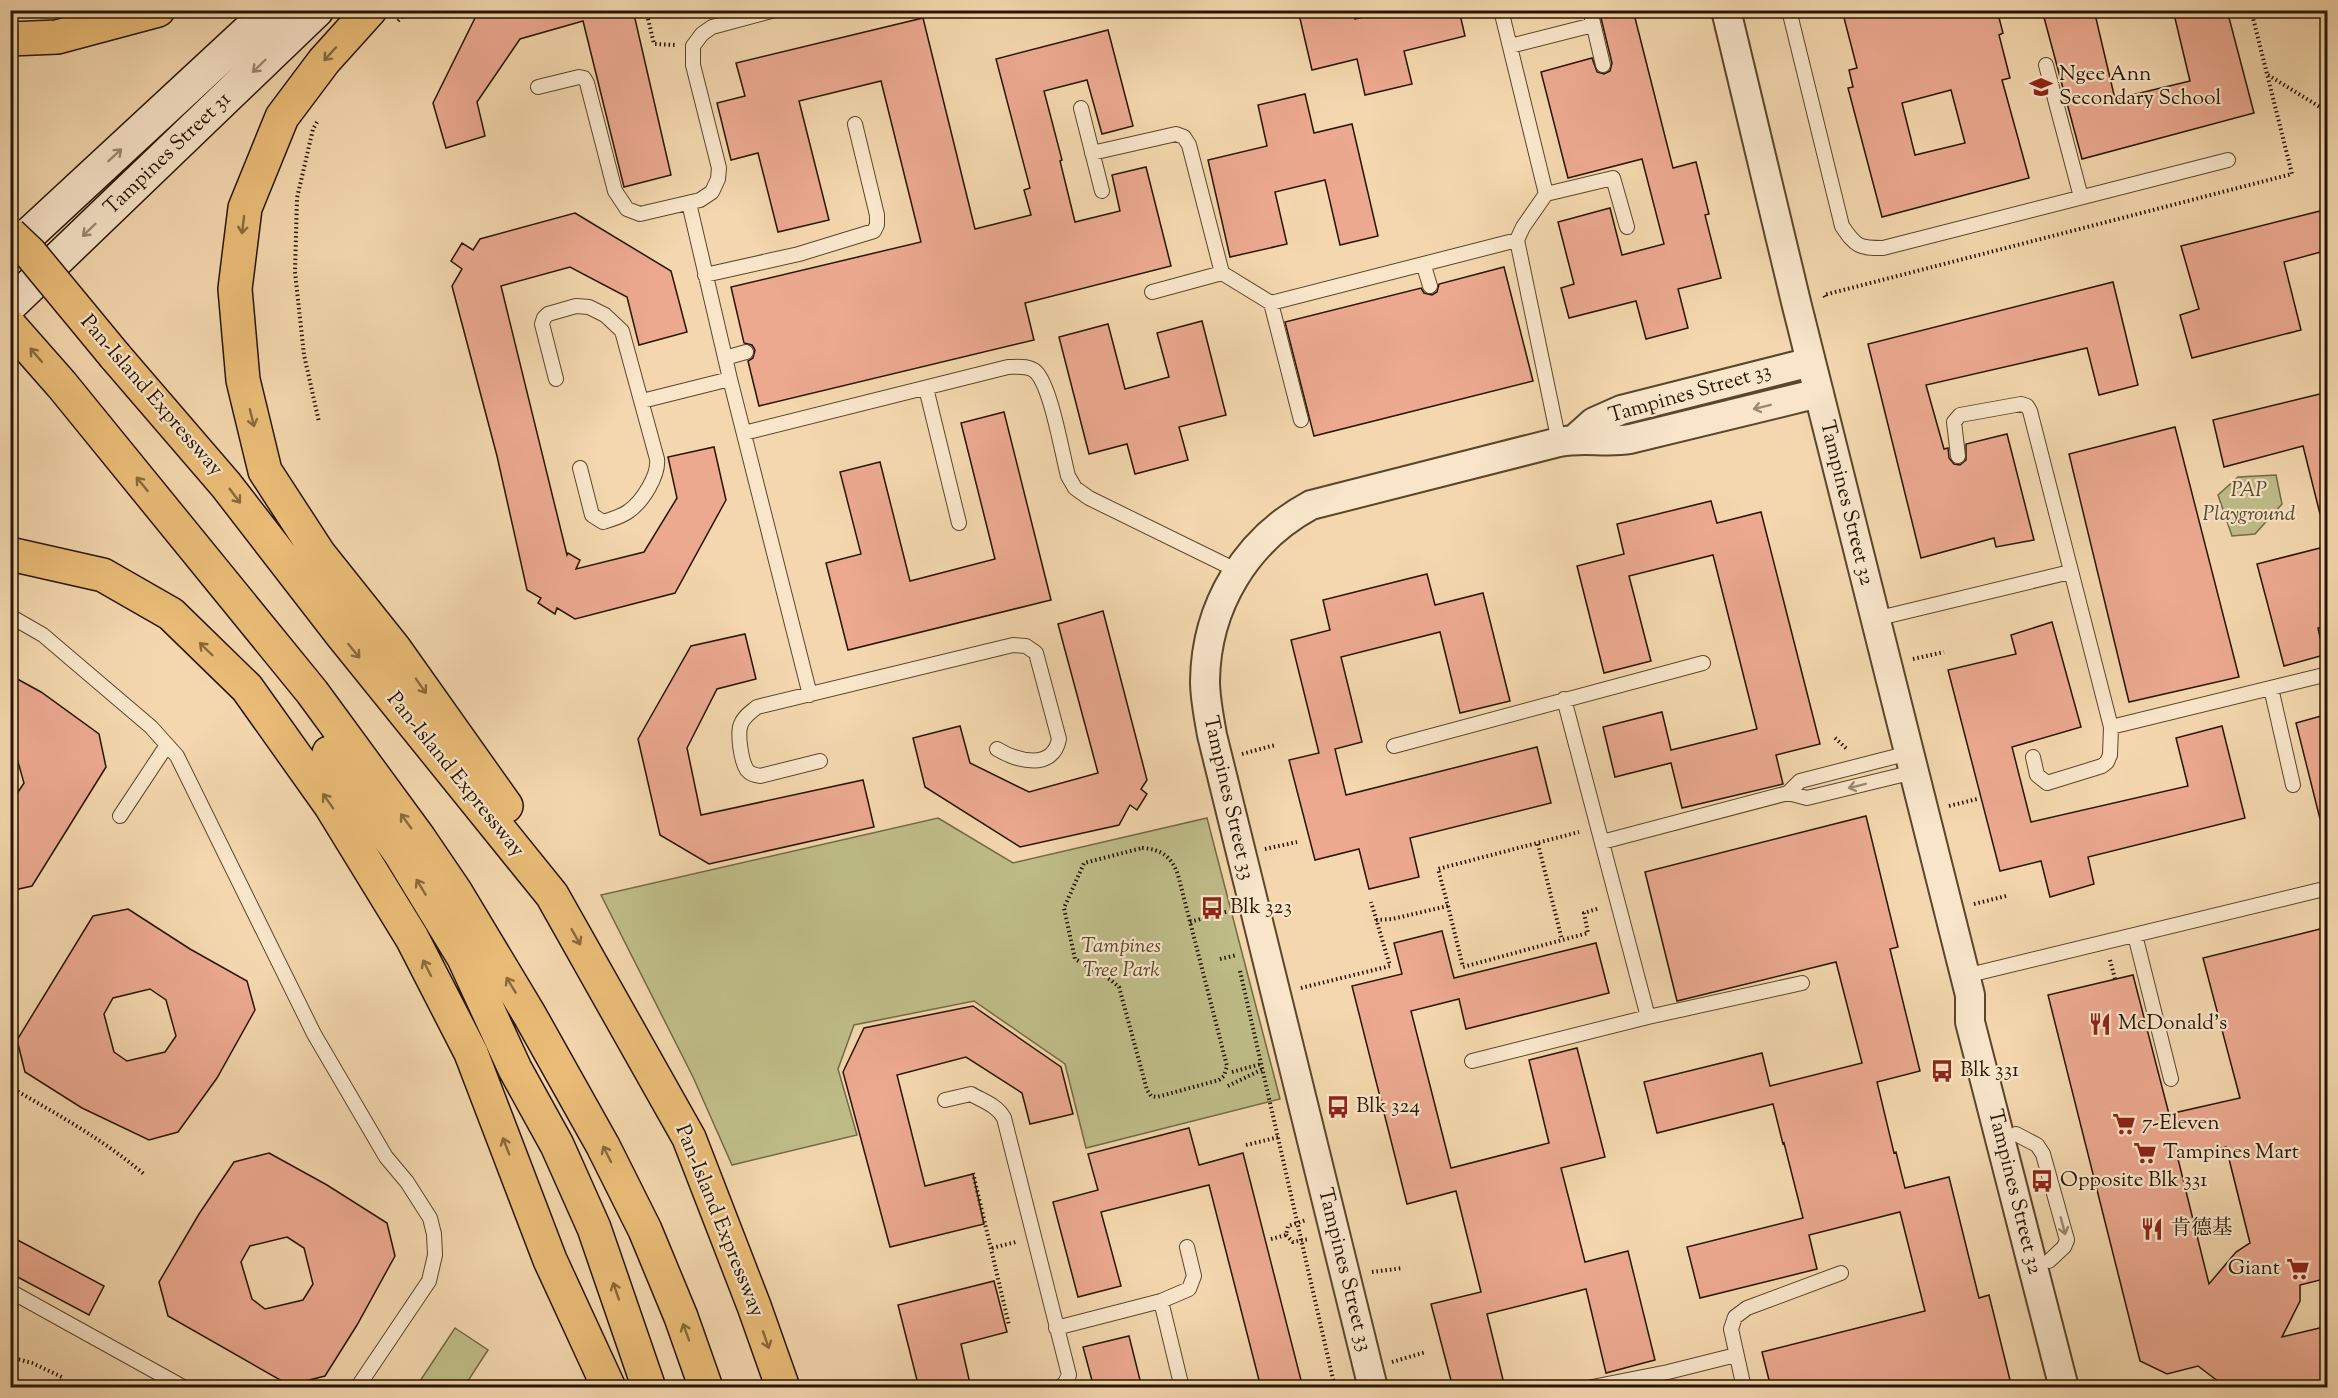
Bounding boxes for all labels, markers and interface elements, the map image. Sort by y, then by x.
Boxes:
one-way arrow [323,46,337,61]
one-way arrow [252,58,267,73]
place label: Ngee Ann Secondary School [2059,60,2221,114]
school or university icon: Ngee Ann Secondary School [2028,74,2054,100]
street label: Tampines Street 31 [98,85,238,223]
one-way arrow [107,148,122,162]
one-way arrow [237,214,248,234]
one-way arrow [81,223,96,237]
street label: Pan-Island Expressway [72,309,230,484]
one-way arrow [30,347,43,363]
street label: Tampines Street 33 [1605,356,1775,432]
one-way arrow [1752,401,1771,413]
one-way arrow [247,408,259,427]
street label: Tampines Street 32 [1811,417,1881,589]
park label: PAP Playground [2203,476,2296,530]
one-way arrow [136,477,149,493]
one-way arrow [229,488,242,504]
one-way arrow [199,642,214,656]
one-way arrow [348,642,361,658]
one-way arrow [415,678,427,694]
street label: Pan-Island Expressway [379,686,532,865]
street label: Tampines Street 33 [1195,713,1261,883]
one-way arrow [1848,780,1867,792]
one-way arrow [322,793,334,809]
one-way arrow [400,813,412,829]
one-way arrow [414,879,426,896]
place label: Blk 323 [1230,893,1292,923]
bus stop icon: Blk 323 [1199,895,1225,921]
one-way arrow [570,928,582,945]
park label: Tampines Tree Park [1081,932,1161,986]
one-way arrow [421,960,432,978]
one-way arrow [505,977,517,994]
place label: McDonald's [2118,1009,2227,1039]
restaurant icon: McDonald's [2087,1011,2113,1037]
place label: Blk 331 [1960,1056,2019,1086]
bus stop icon: Blk 331 [1929,1058,1955,1084]
place label: Blk 324 [1356,1092,1420,1122]
bus stop icon: Blk 324 [1325,1094,1351,1120]
street label: Tampines Street 32 [1979,1106,2049,1278]
place label: 7-Eleven [2142,1109,2220,1139]
supermarket icon: 7-Eleven [2111,1111,2137,1137]
street label: Pan-Island Expressway [667,1120,772,1322]
one-way arrow [500,1137,511,1156]
place label: Tampines Mart [2163,1138,2299,1168]
supermarket icon: Tampines Mart [2132,1140,2158,1166]
one-way arrow [601,1146,613,1164]
place label: Opposite Blk 331 [2060,1166,2207,1196]
bus stop icon: Opposite Blk 331 [2029,1168,2055,1194]
street label: Tampines Street 33 [1309,1185,1379,1355]
place label: 肯德基 [2170,1214,2233,1244]
one-way arrow [2058,1216,2069,1235]
restaurant icon: 肯德基 [2139,1216,2165,1242]
place label: Giant [2228,1254,2280,1284]
supermarket icon: Giant [2285,1256,2311,1282]
one-way arrow [609,1282,620,1301]
one-way arrow [680,1323,691,1342]
one-way arrow [762,1331,773,1349]

